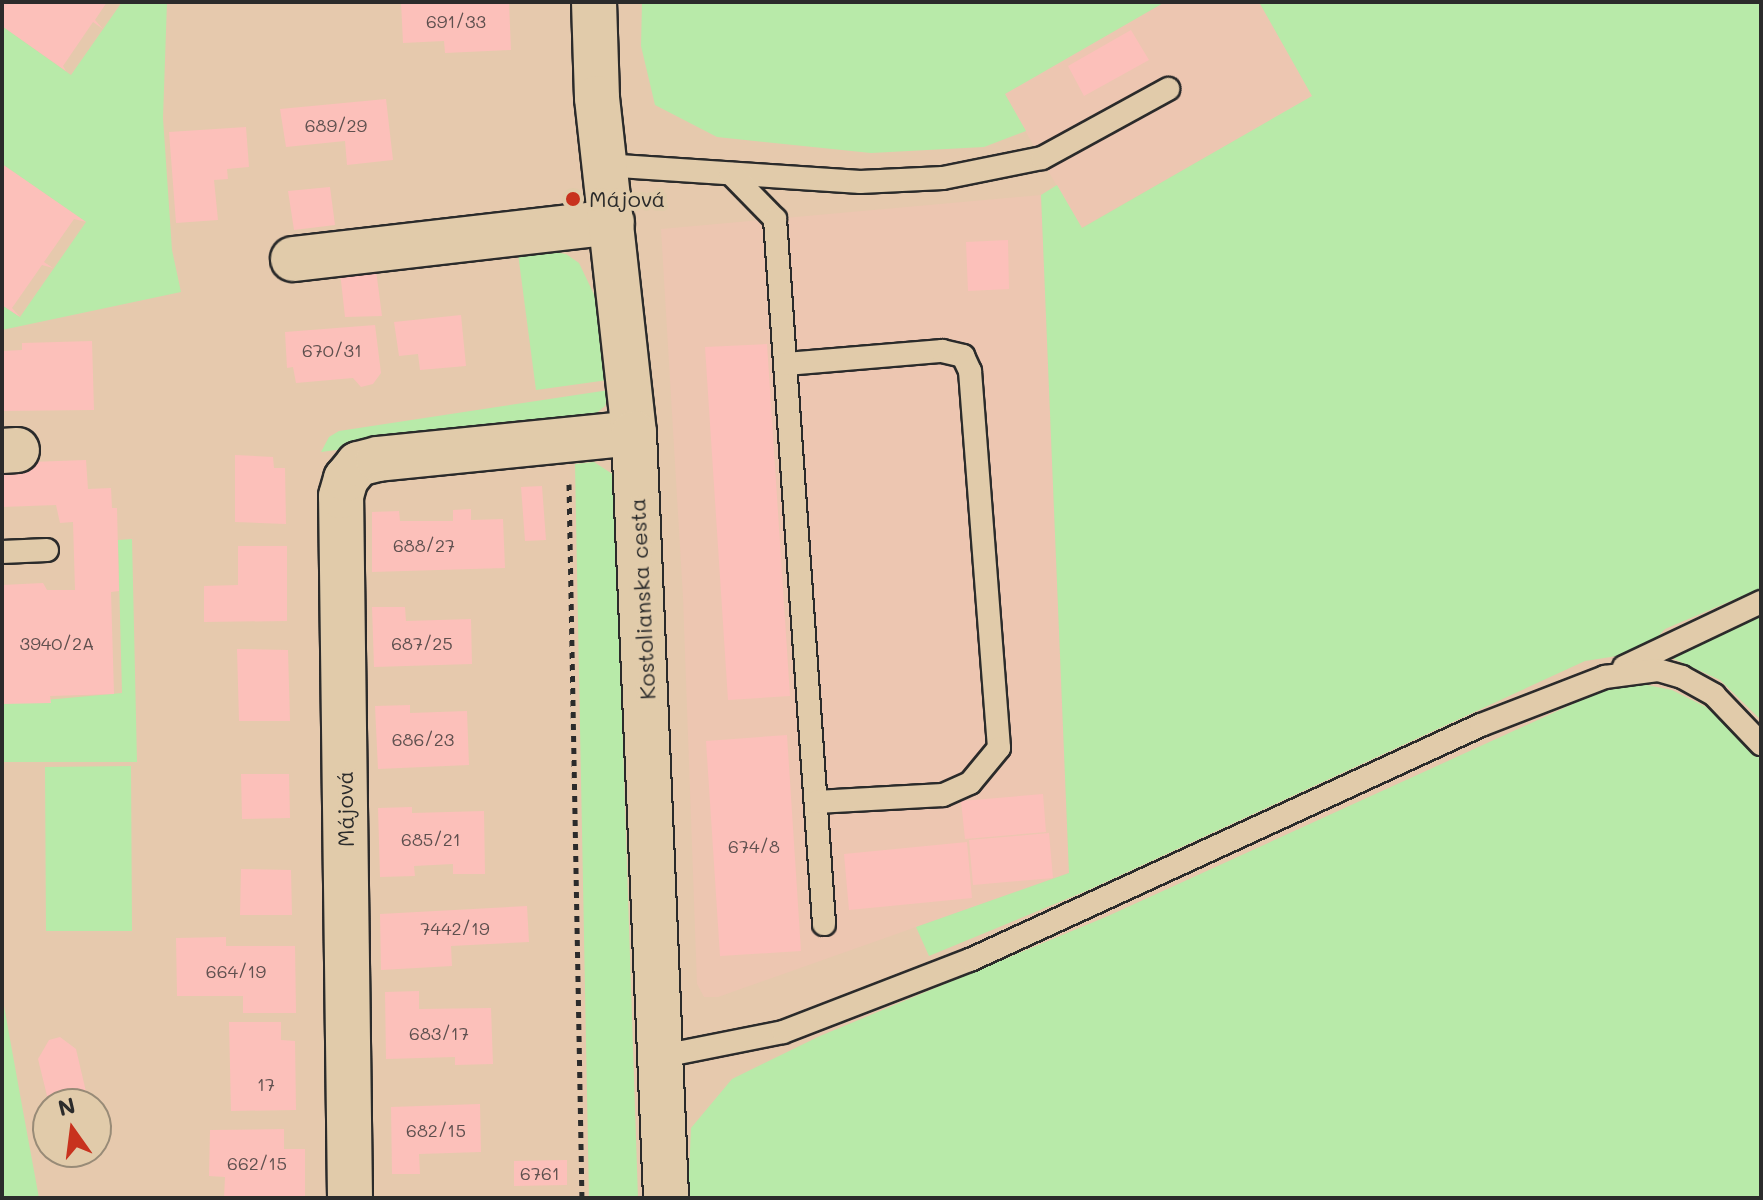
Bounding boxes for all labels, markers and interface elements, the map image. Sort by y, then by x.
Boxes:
house number: 691/33 [426,10,486,32]
house number: 689/29 [305,114,367,136]
place label: Májová [589,186,665,212]
marker: Májová [564,190,582,208]
house number: 670/31 [302,339,362,361]
street label: Kostolianska cesta [624,498,660,700]
house number: 688/27 [393,534,455,556]
house number: 3940/2A [20,632,94,654]
house number: 687/25 [391,632,453,654]
house number: 686/23 [392,728,454,750]
street label: Májová [331,771,359,847]
house number: 685/21 [401,828,461,850]
house number: 674/8 [728,835,780,857]
house number: 7442/19 [420,917,490,939]
house number: 664/19 [206,960,266,982]
house number: 683/17 [409,1022,469,1044]
house number: 17 [257,1073,275,1095]
north arrow [32,1088,112,1168]
text: N [55,1090,78,1122]
house number: 682/15 [406,1119,466,1141]
house number: 662/15 [227,1152,287,1174]
house number: 6761 [520,1162,560,1184]

